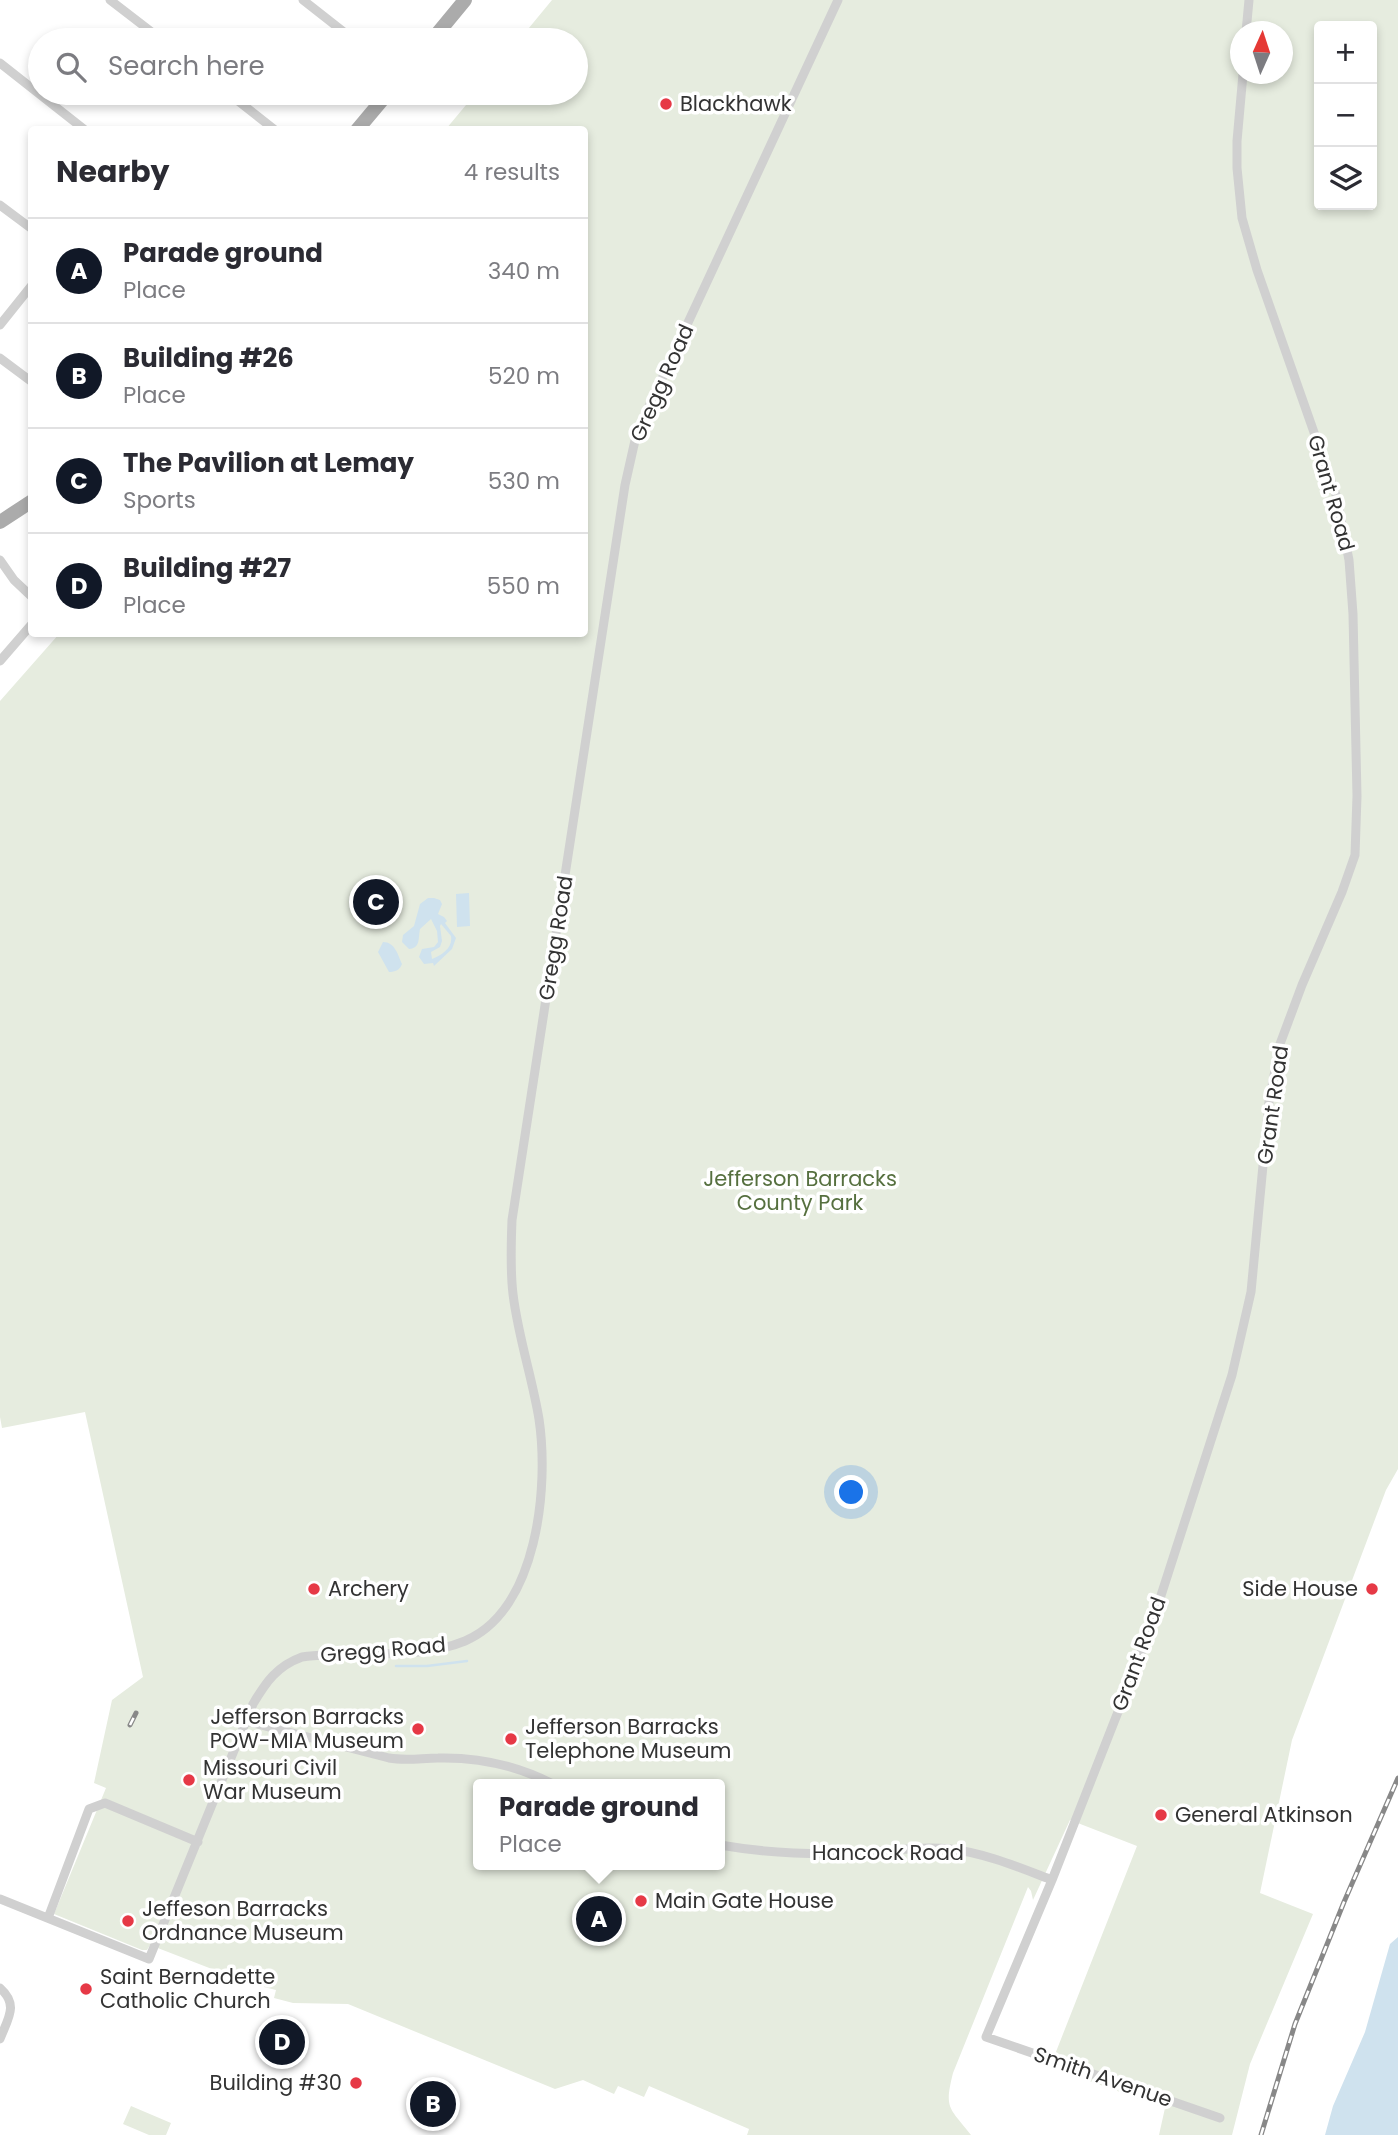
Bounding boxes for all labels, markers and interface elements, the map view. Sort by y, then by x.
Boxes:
north arrow [1230,21,1293,84]
map controls [1314,21,1377,210]
button: + [1314,21,1377,84]
search box [28,28,588,105]
icon: search [52,48,90,86]
text: Search here [108,48,265,84]
button: − [1314,84,1377,147]
place label: Blackhawk [680,89,792,118]
marker: Blackhawk [658,96,674,112]
button: layers [1314,147,1377,210]
text: Nearby [56,150,170,193]
text: 4 results [464,156,560,188]
text: Parade ground [123,235,323,271]
text: A [71,255,87,287]
text: 340 m [488,255,560,287]
text: Place [123,274,186,306]
street label: Gregg Road [623,319,700,446]
text: Building #26 [123,340,294,376]
text: B [71,360,87,392]
text: 520 m [488,360,560,392]
text: Place [123,379,186,411]
street label: Grant Road [1301,431,1362,554]
text: The Pavilion at Lemay [123,445,414,481]
text: C [70,465,88,497]
text: 530 m [488,465,560,497]
text: Sports [123,484,196,516]
text: Building #27 [123,550,291,586]
text: D [71,570,87,602]
text: 550 m [487,570,560,602]
text: Place [123,589,186,621]
street label: Gregg Road [531,874,580,1002]
pin: C [353,876,399,928]
street label: Grant Road [1250,1044,1295,1166]
park label: Jefferson Barracks County Park [703,1164,897,1217]
your location [834,1475,868,1509]
place label: Archery [328,1574,409,1603]
place label: Side House [1242,1574,1358,1603]
marker: Archery [306,1581,322,1597]
marker: Side House [1364,1581,1380,1597]
street label: Grant Road [1104,1593,1173,1715]
street label: Gregg Road [319,1630,447,1669]
place label: Jefferson Barracks POW-MIA Museum [210,1702,404,1755]
place label: Jefferson Barracks Telephone Museum [525,1712,731,1765]
marker: Jefferson Barracks POW-MIA Museum [410,1721,426,1737]
marker: Jefferson Barracks Telephone Museum [503,1731,519,1747]
place label: Missouri Civil War Museum [203,1753,342,1806]
marker: Missouri Civil War Museum [181,1772,197,1788]
popup [473,1779,725,1870]
text: Parade ground [499,1789,699,1825]
place label: General Atkinson [1175,1800,1353,1829]
marker: General Atkinson [1153,1807,1169,1823]
text: Place [499,1828,562,1860]
street label: Hancock Road [812,1838,964,1867]
place label: Main Gate House [655,1886,834,1915]
pin: A [576,1893,622,1945]
marker: Main Gate House [633,1893,649,1909]
place label: Jeffeson Barracks Ordnance Museum [142,1894,344,1947]
marker: Jeffeson Barracks Ordnance Museum [120,1913,136,1929]
place label: Saint Bernadette Catholic Church [100,1962,275,2015]
marker: Saint Bernadette Catholic Church [78,1981,94,1997]
pin: D [259,2016,305,2068]
street label: Smith Avenue [1030,2039,1176,2114]
place label: Building #30 [210,2068,342,2097]
marker: Building #30 [348,2075,364,2091]
pin: B [410,2078,456,2130]

